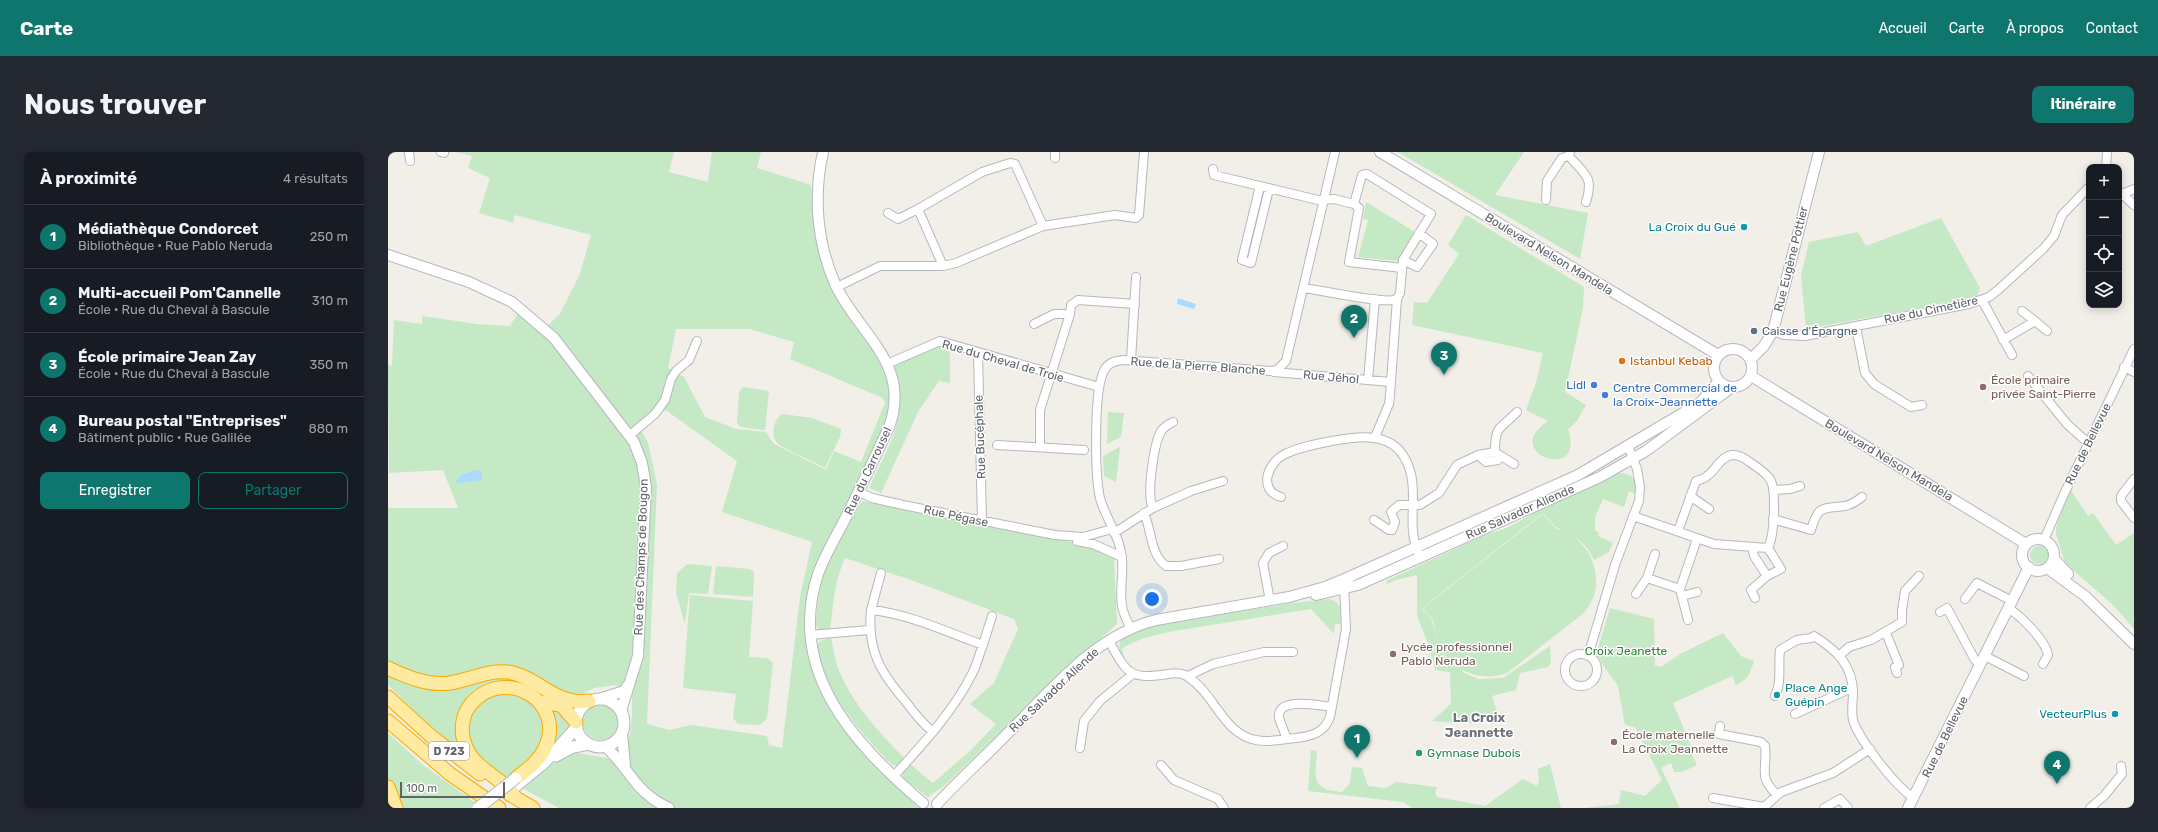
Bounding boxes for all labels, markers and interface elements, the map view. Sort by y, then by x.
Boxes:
text: Carte [20,17,73,40]
text: Accueil [1879,20,1927,37]
text: Carte [1949,20,1984,37]
text: À propos [2006,20,2064,37]
text: Contact [2086,20,2138,37]
button: Itinéraire [2032,86,2134,123]
text: Nous trouver [24,88,206,121]
map controls [2086,164,2122,308]
button: + [2086,164,2122,200]
text: À proximité [40,168,137,188]
text: 4 résultats [283,171,348,186]
button: − [2086,200,2122,236]
street label: Rue Eugène Pottier [1771,204,1811,313]
street label: Boulevard Nelson Mandela [1482,210,1616,298]
text: Médiathèque Condorcet [78,220,258,238]
place label: La Croix du Gué [1649,220,1736,234]
marker: La Croix du Gué [1739,222,1749,232]
text: 1 [50,229,56,244]
text: 250 m [310,229,348,244]
button: locate [2086,236,2122,272]
text: Bibliothèque · Rue Pablo Neruda [78,238,273,253]
button: layers [2086,272,2122,308]
text: Multi-accueil Pom'Cannelle [78,284,281,302]
text: 2 [49,293,57,308]
text: 310 m [312,293,348,308]
street label: Rue du Cimetière [1883,293,1980,327]
text: École · Rue du Cheval à Bascule [78,302,269,317]
pin: 2 [1341,305,1367,338]
place label: Caisse d'Épargne [1762,324,1858,338]
marker: Caisse d'Épargne [1749,326,1759,336]
street label: Rue du Cheval de Troie [940,337,1066,385]
pin: 3 [1431,342,1457,375]
text: École primaire Jean Zay [78,348,256,366]
street label: Rue de la Pierre Blanche [1130,354,1266,378]
place label: Istanbul Kebab [1630,354,1713,368]
marker: Istanbul Kebab [1617,356,1627,366]
text: 3 [49,357,57,372]
text: 350 m [309,357,348,372]
text: École · Rue du Cheval à Bascule [78,366,269,381]
street label: Rue Jéhol [1302,368,1360,386]
place label: École primaire privée Saint-Pierre [1991,373,2096,401]
place label: Lidl [1566,378,1586,392]
marker: Lidl [1589,380,1599,390]
place label: Centre Commercial de la Croix-Jeannette [1613,381,1737,409]
marker: École primaire privée Saint-Pierre [1978,382,1988,392]
marker: Centre Commercial de la Croix-Jeannette [1600,390,1610,400]
street label: Rue Bucéphale [972,394,988,479]
street label: Rue de Bellevue [2062,401,2114,487]
text: Bureau postal "Entreprises" [78,412,287,430]
street label: Boulevard Nelson Mandela [1822,416,1956,504]
text: 4 [49,421,57,436]
text: 880 m [308,421,348,436]
street label: Rue du Carrousel [841,425,895,517]
text: Bâtiment public · Rue Galilée [78,430,251,445]
button: Enregistrer [40,472,190,509]
button: Partager [198,472,348,509]
street label: Rue des Champs de Bougon [631,478,651,636]
street label: Rue Salvador Allende [1464,482,1577,542]
street label: Rue Pégase [922,502,990,530]
your location [1142,589,1162,609]
place label: Lycée professionnel Pablo Neruda [1401,640,1512,668]
park label: Croix Jeanette [1585,644,1668,658]
street label: Rue Salvador Allende [1006,645,1102,735]
marker: Lycée professionnel Pablo Neruda [1388,649,1398,659]
place label: Place Ange Guépin [1785,681,1848,709]
marker: Place Ange Guépin [1772,690,1782,700]
street label: Rue de Bellevue [1919,694,1971,780]
place label: VecteurPlus [2039,707,2107,721]
marker: VecteurPlus [2110,709,2120,719]
district label: La Croix Jeannette [1445,710,1513,740]
pin: 1 [1344,725,1370,758]
place label: École maternelle La Croix Jeannette [1622,728,1729,756]
marker: École maternelle La Croix Jeannette [1609,737,1619,747]
road number: D 723 [429,742,469,760]
place label: Gymnase Dubois [1427,746,1521,760]
marker: Gymnase Dubois [1414,748,1424,758]
pin: 4 [2044,751,2070,784]
scale bar [400,780,505,799]
text: 100 m [406,782,437,795]

